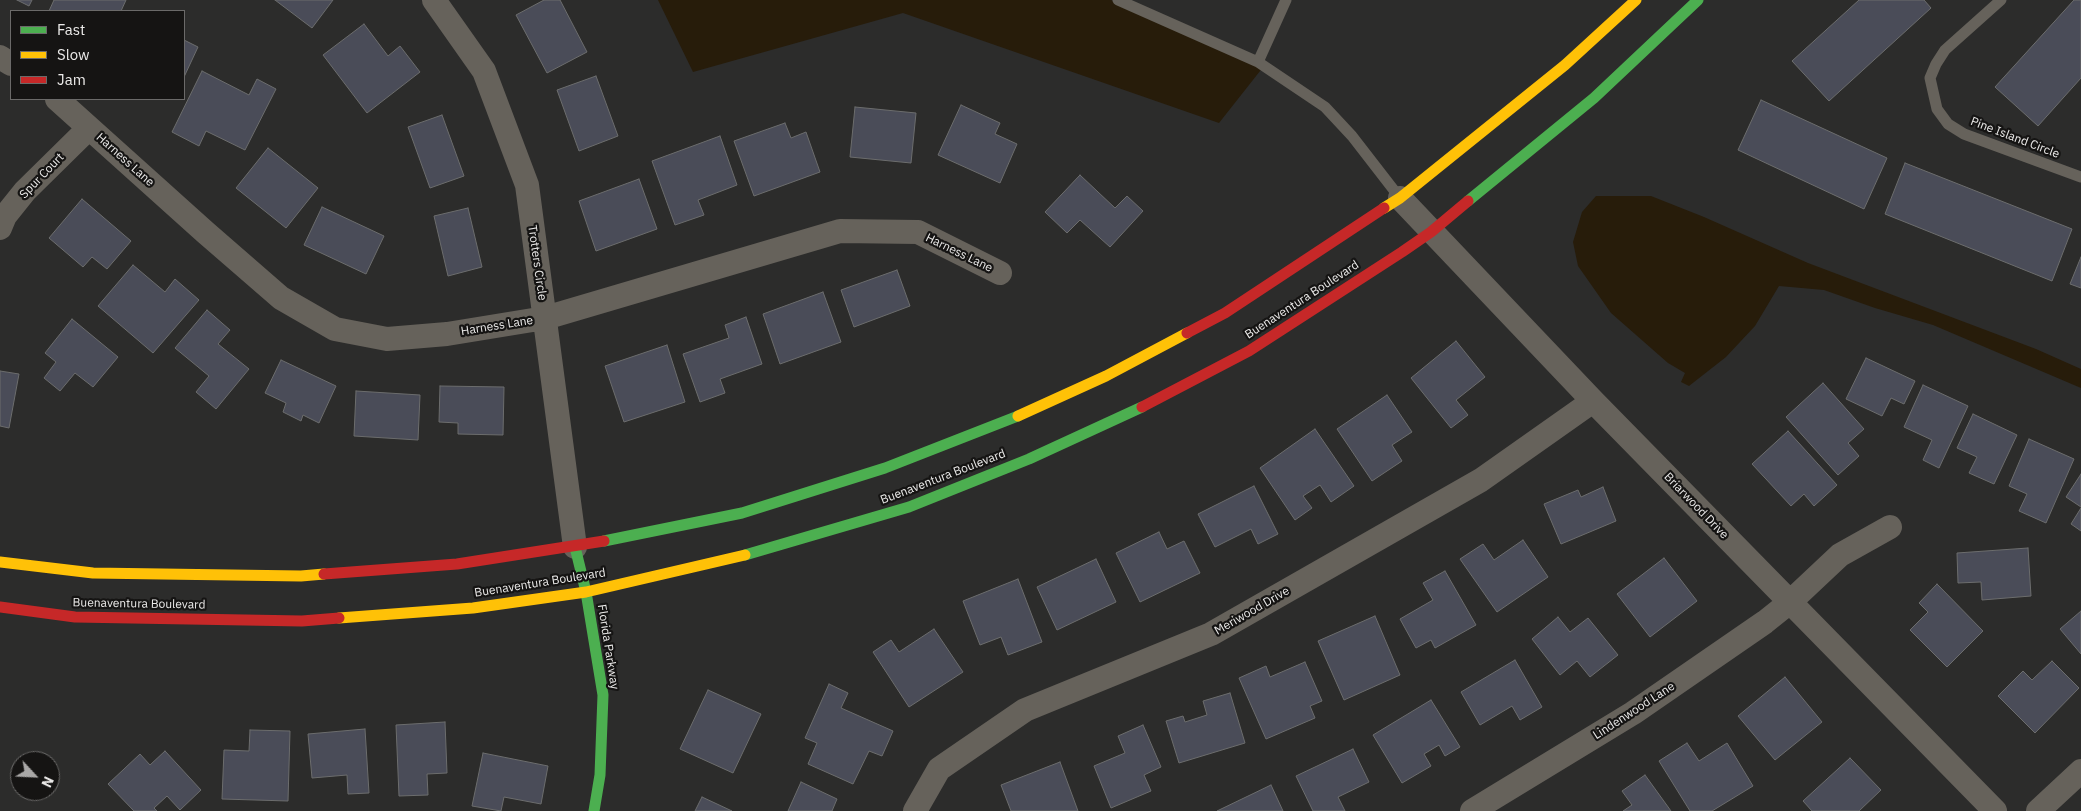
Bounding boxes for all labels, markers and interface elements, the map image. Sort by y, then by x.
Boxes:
legend [10,10,185,100]
text: Fast [57,20,85,39]
text: Slow [57,45,90,64]
text: Jam [57,70,86,89]
street label: Pine Island Circle [1968,114,2062,162]
street label: Harness Lane [93,130,157,190]
street label: Spur Court [17,150,67,202]
street label: Trotters Circle [525,224,549,302]
street label: Harness Lane [923,231,995,275]
street label: Buenaventura Boulevard [1242,258,1362,342]
street label: Harness Lane [460,313,534,339]
street label: Buenaventura Boulevard [878,446,1008,508]
street label: Briarwood Drive [1661,470,1731,542]
street label: Buenaventura Boulevard [473,565,607,601]
street label: Meriwood Drive [1212,584,1292,638]
street label: Buenaventura Boulevard [72,596,206,612]
street label: Florida Parkway [594,603,622,691]
street label: Lindenwood Lane [1591,679,1677,743]
north arrow [10,751,60,801]
text: N [37,774,58,790]

